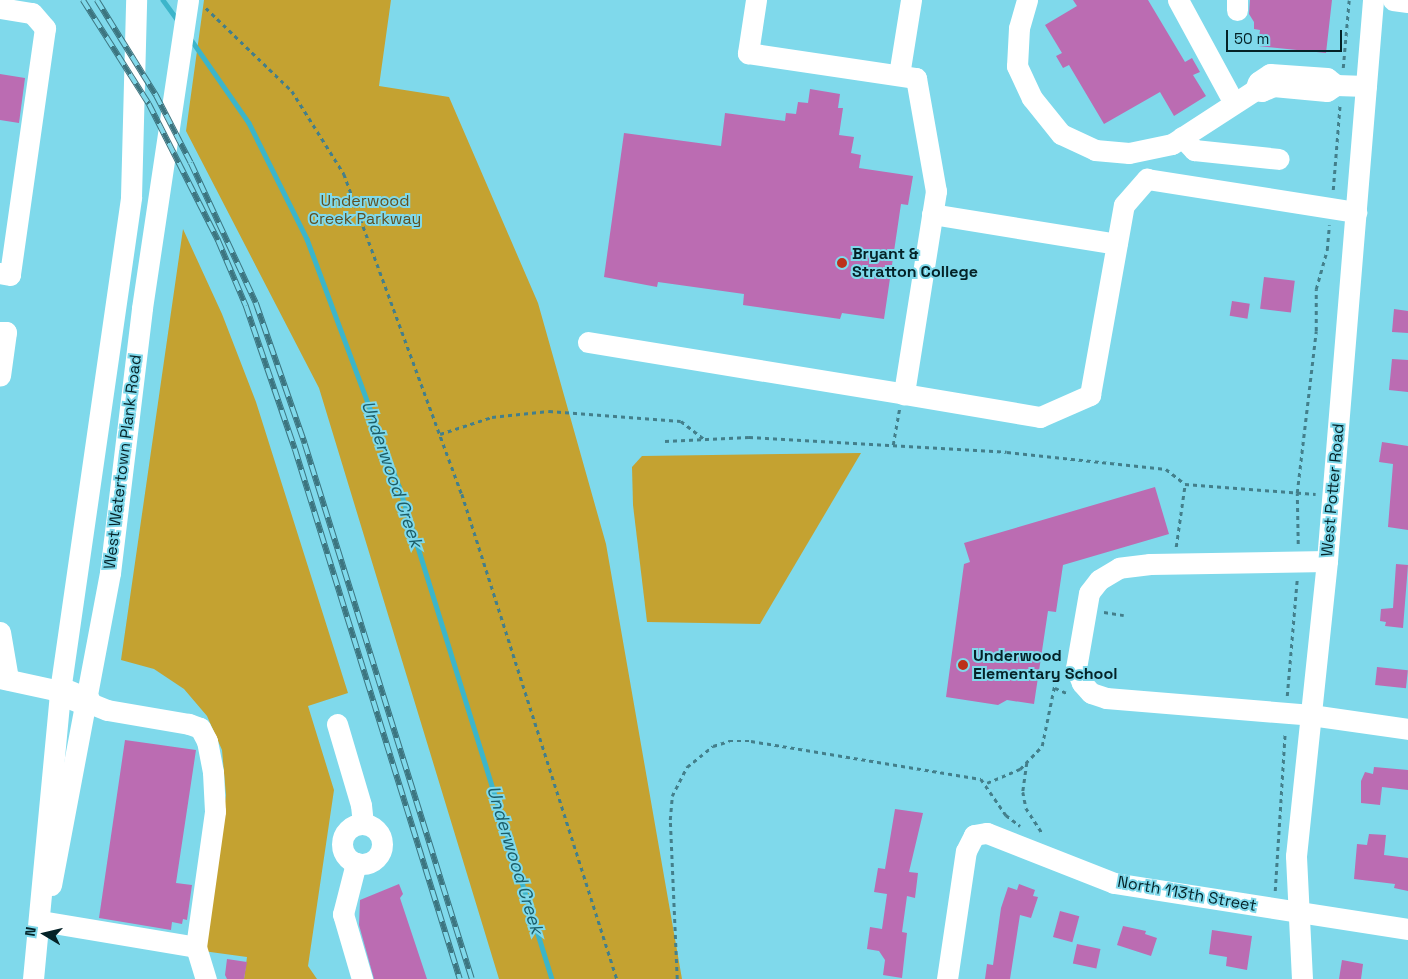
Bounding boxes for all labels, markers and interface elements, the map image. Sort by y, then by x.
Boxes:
scale bar [1228,20,1344,52]
text: 50 m [1234,29,1269,48]
park label: Underwood Creek Parkway [309,191,421,229]
place label: Bryant & Stratton College [852,244,978,282]
marker: Bryant & Stratton College [836,257,848,269]
street label: West Watertown Plank Road [100,354,146,570]
water label: Underwood Creek [357,398,427,550]
street label: West Potter Road [1318,423,1348,557]
place label: Underwood Elementary School [973,646,1117,684]
marker: Underwood Elementary School [957,659,969,671]
water label: Underwood Creek [482,783,548,937]
street label: North 113th Street [1116,872,1258,916]
north arrow [20,909,70,959]
text: N [21,926,40,938]

